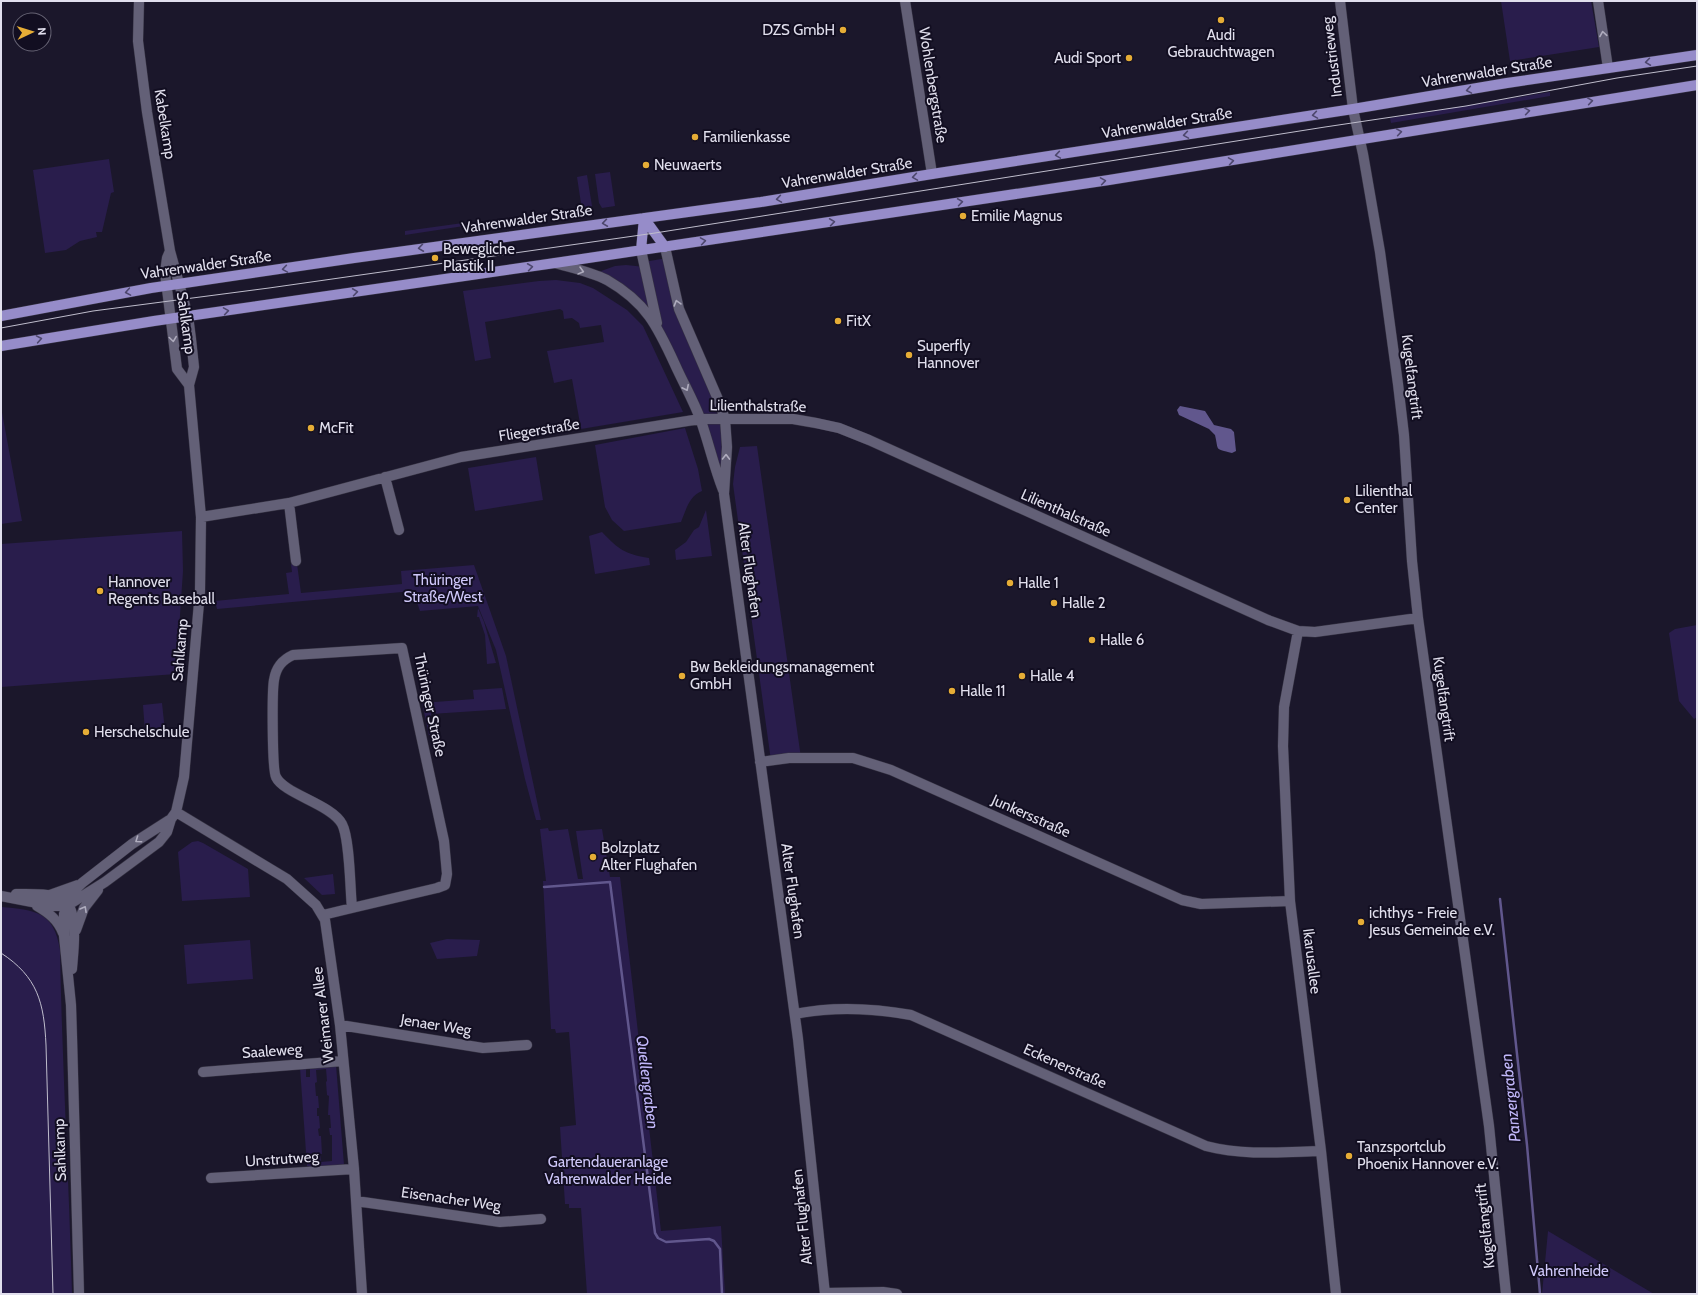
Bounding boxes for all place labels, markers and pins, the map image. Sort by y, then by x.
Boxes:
marker: Audi Gebrauchtwagen [1216,15,1226,25]
place label: DZS GmbH [762,21,835,39]
marker: DZS GmbH [838,25,848,35]
place label: Audi Gebrauchtwagen [1167,26,1275,61]
place label: Audi Sport [1054,49,1121,67]
marker: Audi Sport [1124,53,1134,63]
place label: Familienkasse [703,128,791,146]
marker: Familienkasse [690,132,700,142]
place label: Neuwaerts [654,156,722,174]
marker: Neuwaerts [641,160,651,170]
place label: Emilie Magnus [971,207,1063,225]
marker: Emilie Magnus [958,211,968,221]
place label: Bewegliche Plastik II [443,240,515,275]
marker: Bewegliche Plastik II [430,253,440,263]
place label: FitX [846,312,871,330]
marker: FitX [833,316,843,326]
place label: Superfly Hannover [917,337,979,372]
marker: Superfly Hannover [904,350,914,360]
place label: McFit [319,419,354,437]
marker: McFit [306,423,316,433]
place label: Lilienthal Center [1355,482,1413,517]
marker: Lilienthal Center [1342,495,1352,505]
place label: Hannover Regents Baseball [108,573,216,608]
place label: Halle 1 [1018,574,1059,592]
marker: Halle 1 [1005,578,1015,588]
marker: Hannover Regents Baseball [95,586,105,596]
place label: Halle 2 [1062,594,1106,612]
marker: Halle 2 [1049,598,1059,608]
place label: Halle 6 [1100,631,1144,649]
marker: Halle 6 [1087,635,1097,645]
place label: Bw Bekleidungsmanagement GmbH [690,658,874,693]
place label: Halle 4 [1030,667,1075,685]
marker: Bw Bekleidungsmanagement GmbH [677,671,687,681]
marker: Halle 4 [1017,671,1027,681]
place label: Halle 11 [960,682,1005,700]
marker: Halle 11 [947,686,957,696]
place label: Herschelschule [94,723,190,741]
marker: Herschelschule [81,727,91,737]
place label: Bolzplatz Alter Flughafen [601,839,697,874]
marker: Bolzplatz Alter Flughafen [588,852,598,862]
place label: ichthys - Freie Jesus Gemeinde e.V. [1368,904,1495,939]
marker: ichthys - Freie Jesus Gemeinde e.V. [1356,917,1366,927]
place label: Tanzsportclub Phoenix Hannover e.V. [1357,1138,1499,1173]
marker: Tanzsportclub Phoenix Hannover e.V. [1344,1151,1354,1161]

